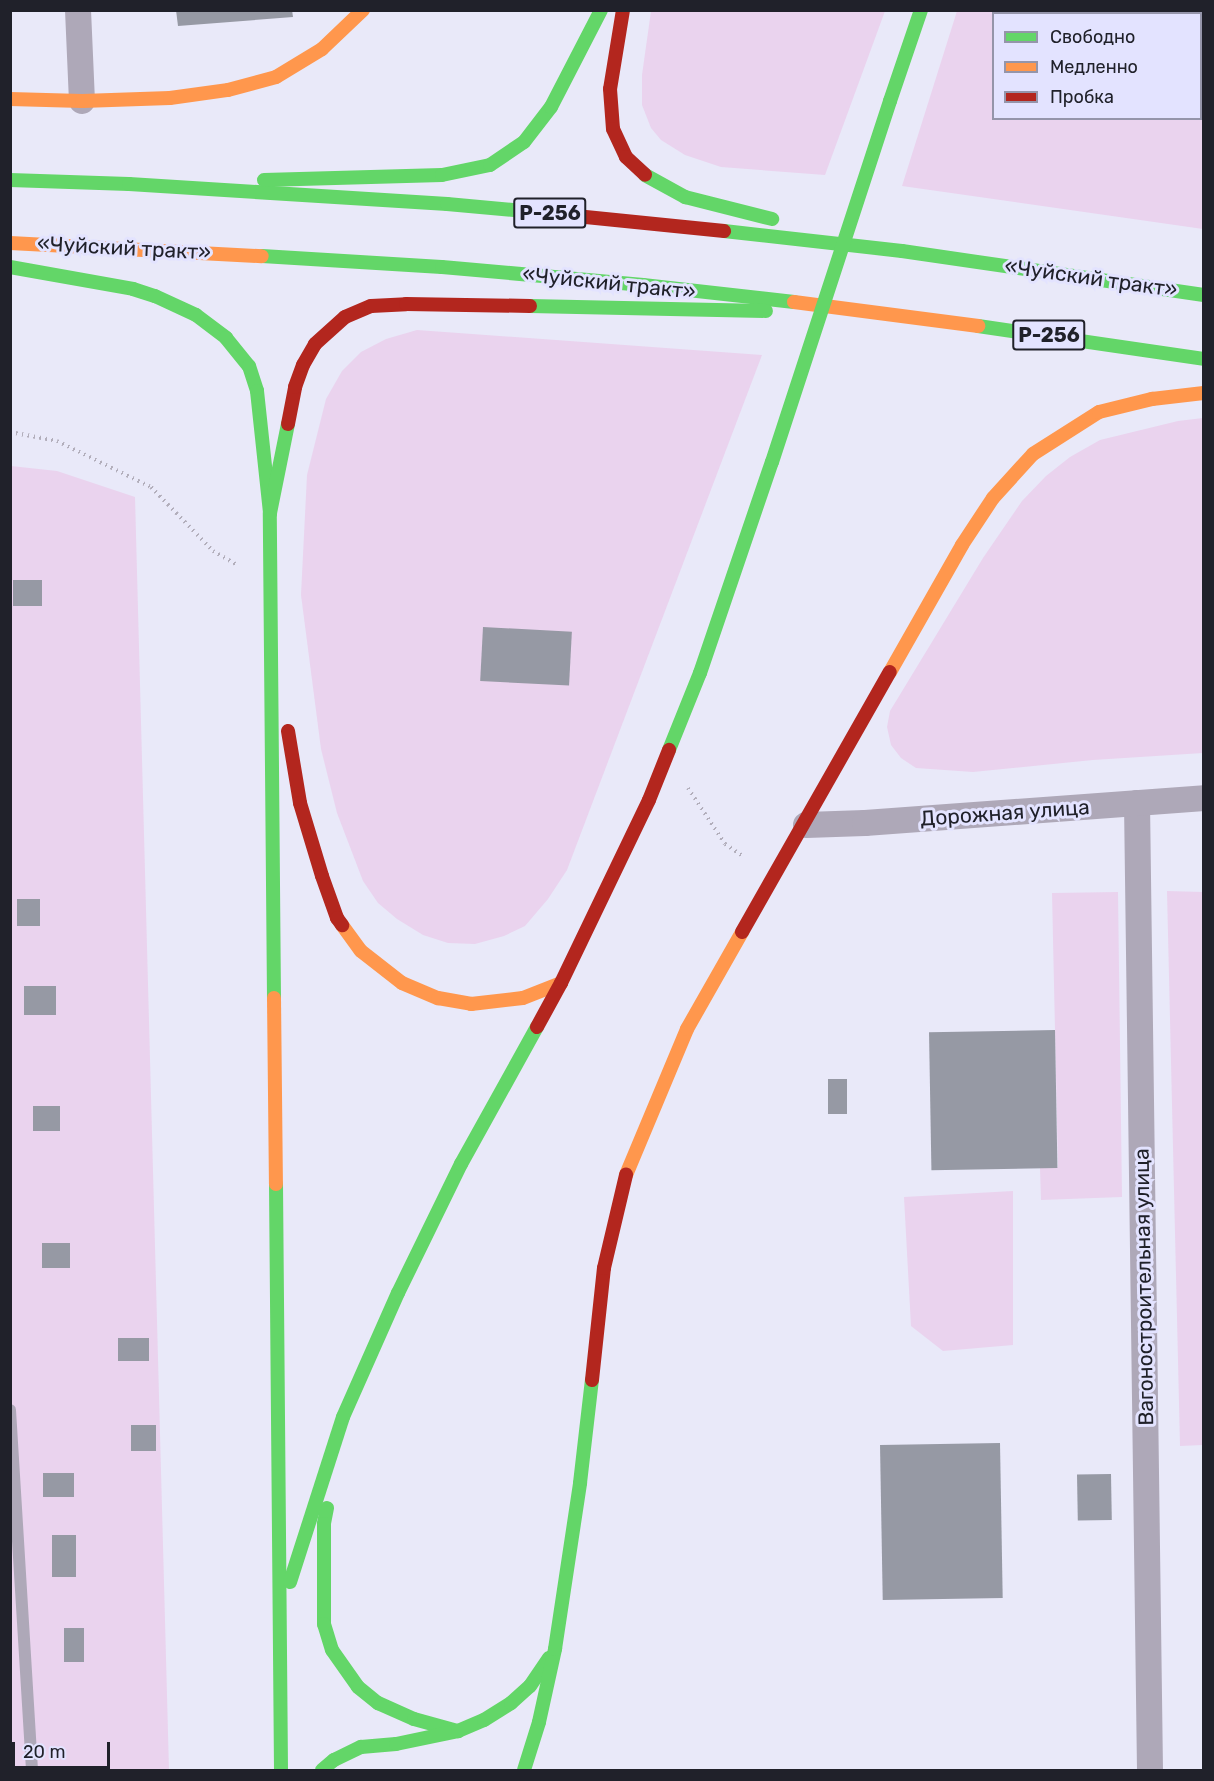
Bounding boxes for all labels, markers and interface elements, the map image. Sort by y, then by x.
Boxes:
legend [992,12,1202,120]
text: Свободно [1050,26,1135,48]
text: Медленно [1050,56,1138,78]
text: Пробка [1050,86,1114,108]
road number: Р-256 [512,196,588,230]
street label: «Чуйский тракт» [36,231,212,265]
street label: «Чуйский тракт» [1003,253,1179,303]
street label: «Чуйский тракт» [521,261,697,305]
road number: Р-256 [1012,318,1086,352]
street label: Дорожная улица [920,795,1090,831]
street label: Вагоностроительная улица [1129,1148,1159,1426]
scale bar [15,1730,112,1768]
text: 20 m [23,1741,65,1763]

